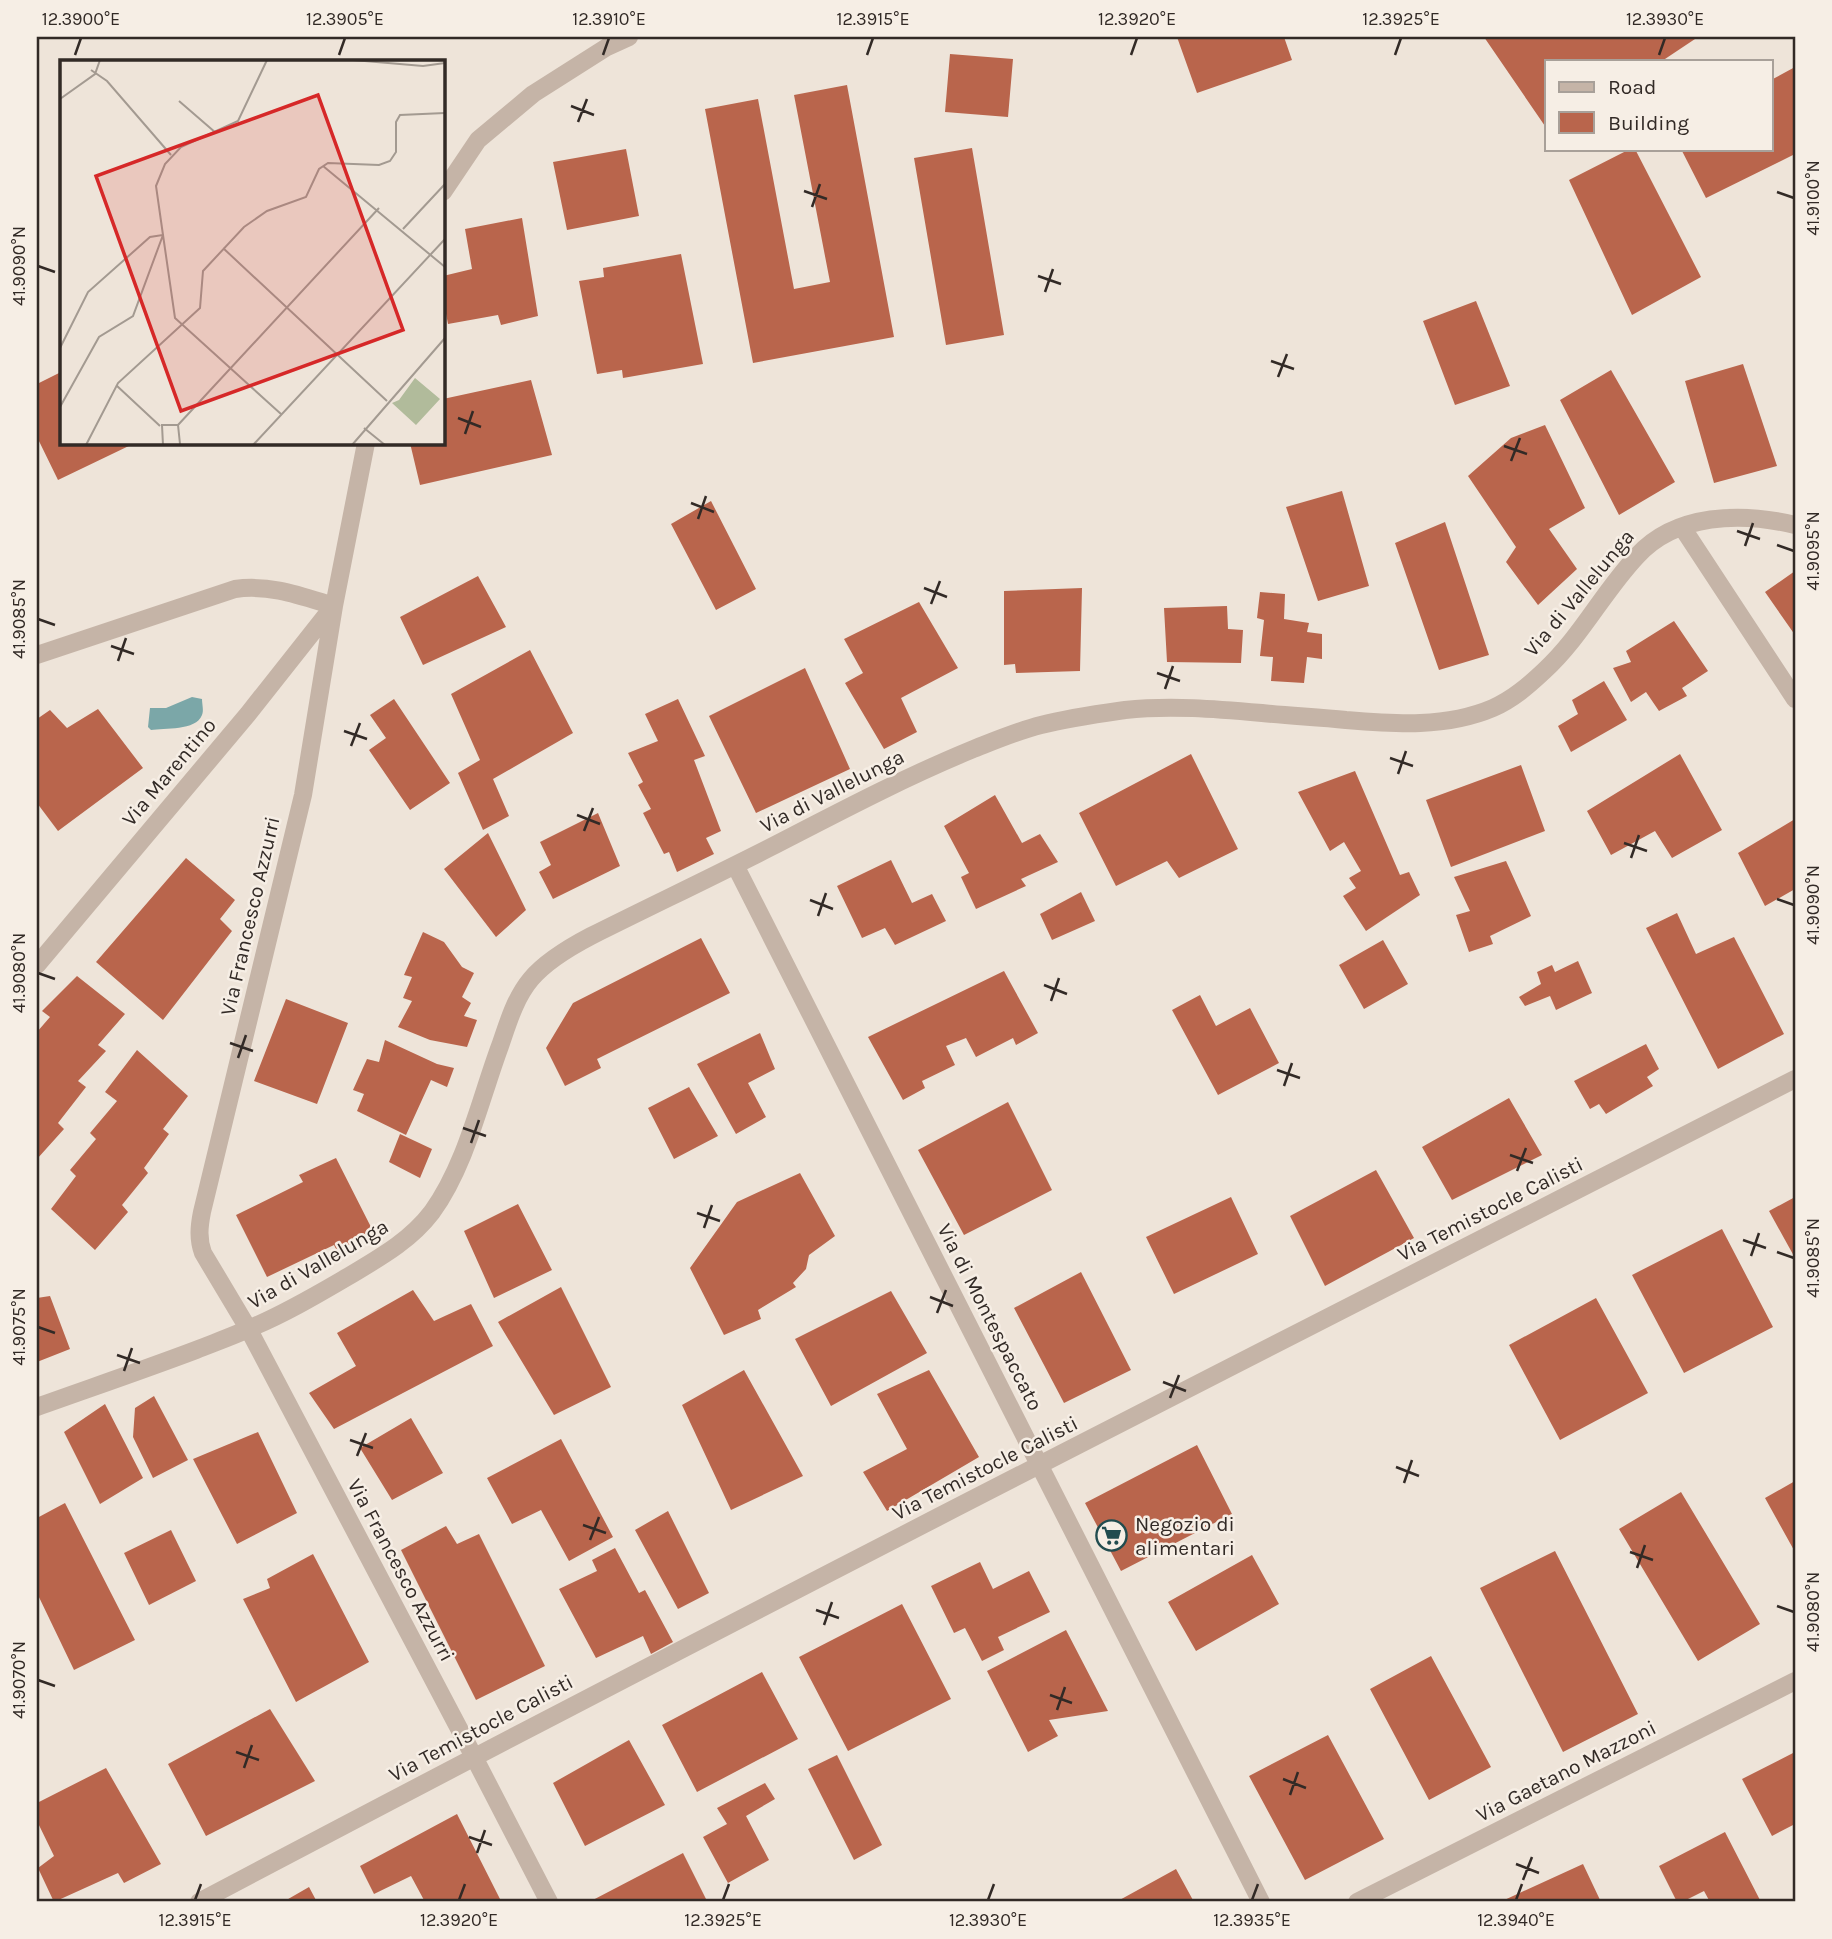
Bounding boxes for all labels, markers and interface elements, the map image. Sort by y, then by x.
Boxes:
text: 12.3900°E [42,8,120,30]
text: 12.3905°E [306,8,384,30]
text: 12.3910°E [572,8,646,30]
text: 12.3915°E [836,8,910,30]
text: 12.3920°E [1098,8,1176,30]
text: 12.3925°E [1362,8,1440,30]
text: 12.3930°E [1626,8,1704,30]
inset map [60,60,444,444]
legend [1545,60,1772,150]
text: Road [1608,75,1656,99]
text: Building [1608,111,1689,135]
text: 41.9100°N [1802,160,1824,236]
text: 41.9090°N [8,226,30,306]
text: 41.9095°N [1802,511,1824,591]
street label: Via di Vallelunga [1519,525,1639,661]
text: 41.9085°N [8,579,30,659]
street label: Via Marentino [117,713,221,831]
street label: Via di Vallelunga [756,744,908,838]
street label: Via Francesco Azzurri [215,814,285,1018]
text: 41.9090°N [1802,865,1824,945]
text: 41.9080°N [8,933,30,1013]
street label: Via Temistocle Calisti [1393,1152,1587,1266]
street label: Via di Vallelunga [243,1214,393,1314]
text: 41.9085°N [1802,1218,1824,1298]
street label: Via di Montespaccato [932,1220,1048,1414]
text: 41.9075°N [8,1288,30,1366]
street label: Via Temistocle Calisti [888,1411,1082,1525]
street label: Via Francesco Azzurri [343,1474,459,1666]
place label: Negozio di alimentari [1135,1512,1235,1560]
supermarket icon: Negozio di alimentari [1095,1519,1129,1553]
text: 41.9080°N [1802,1572,1824,1652]
text: 41.9070°N [8,1641,30,1719]
street label: Via Temistocle Calisti [385,1669,577,1787]
street label: Via Gaetano Mazzoni [1472,1715,1660,1827]
text: 12.3915°E [158,1909,232,1931]
text: 12.3920°E [420,1909,498,1931]
text: 12.3925°E [684,1909,762,1931]
text: 12.3930°E [949,1909,1027,1931]
text: 12.3935°E [1213,1909,1291,1931]
text: 12.3940°E [1477,1909,1555,1931]

